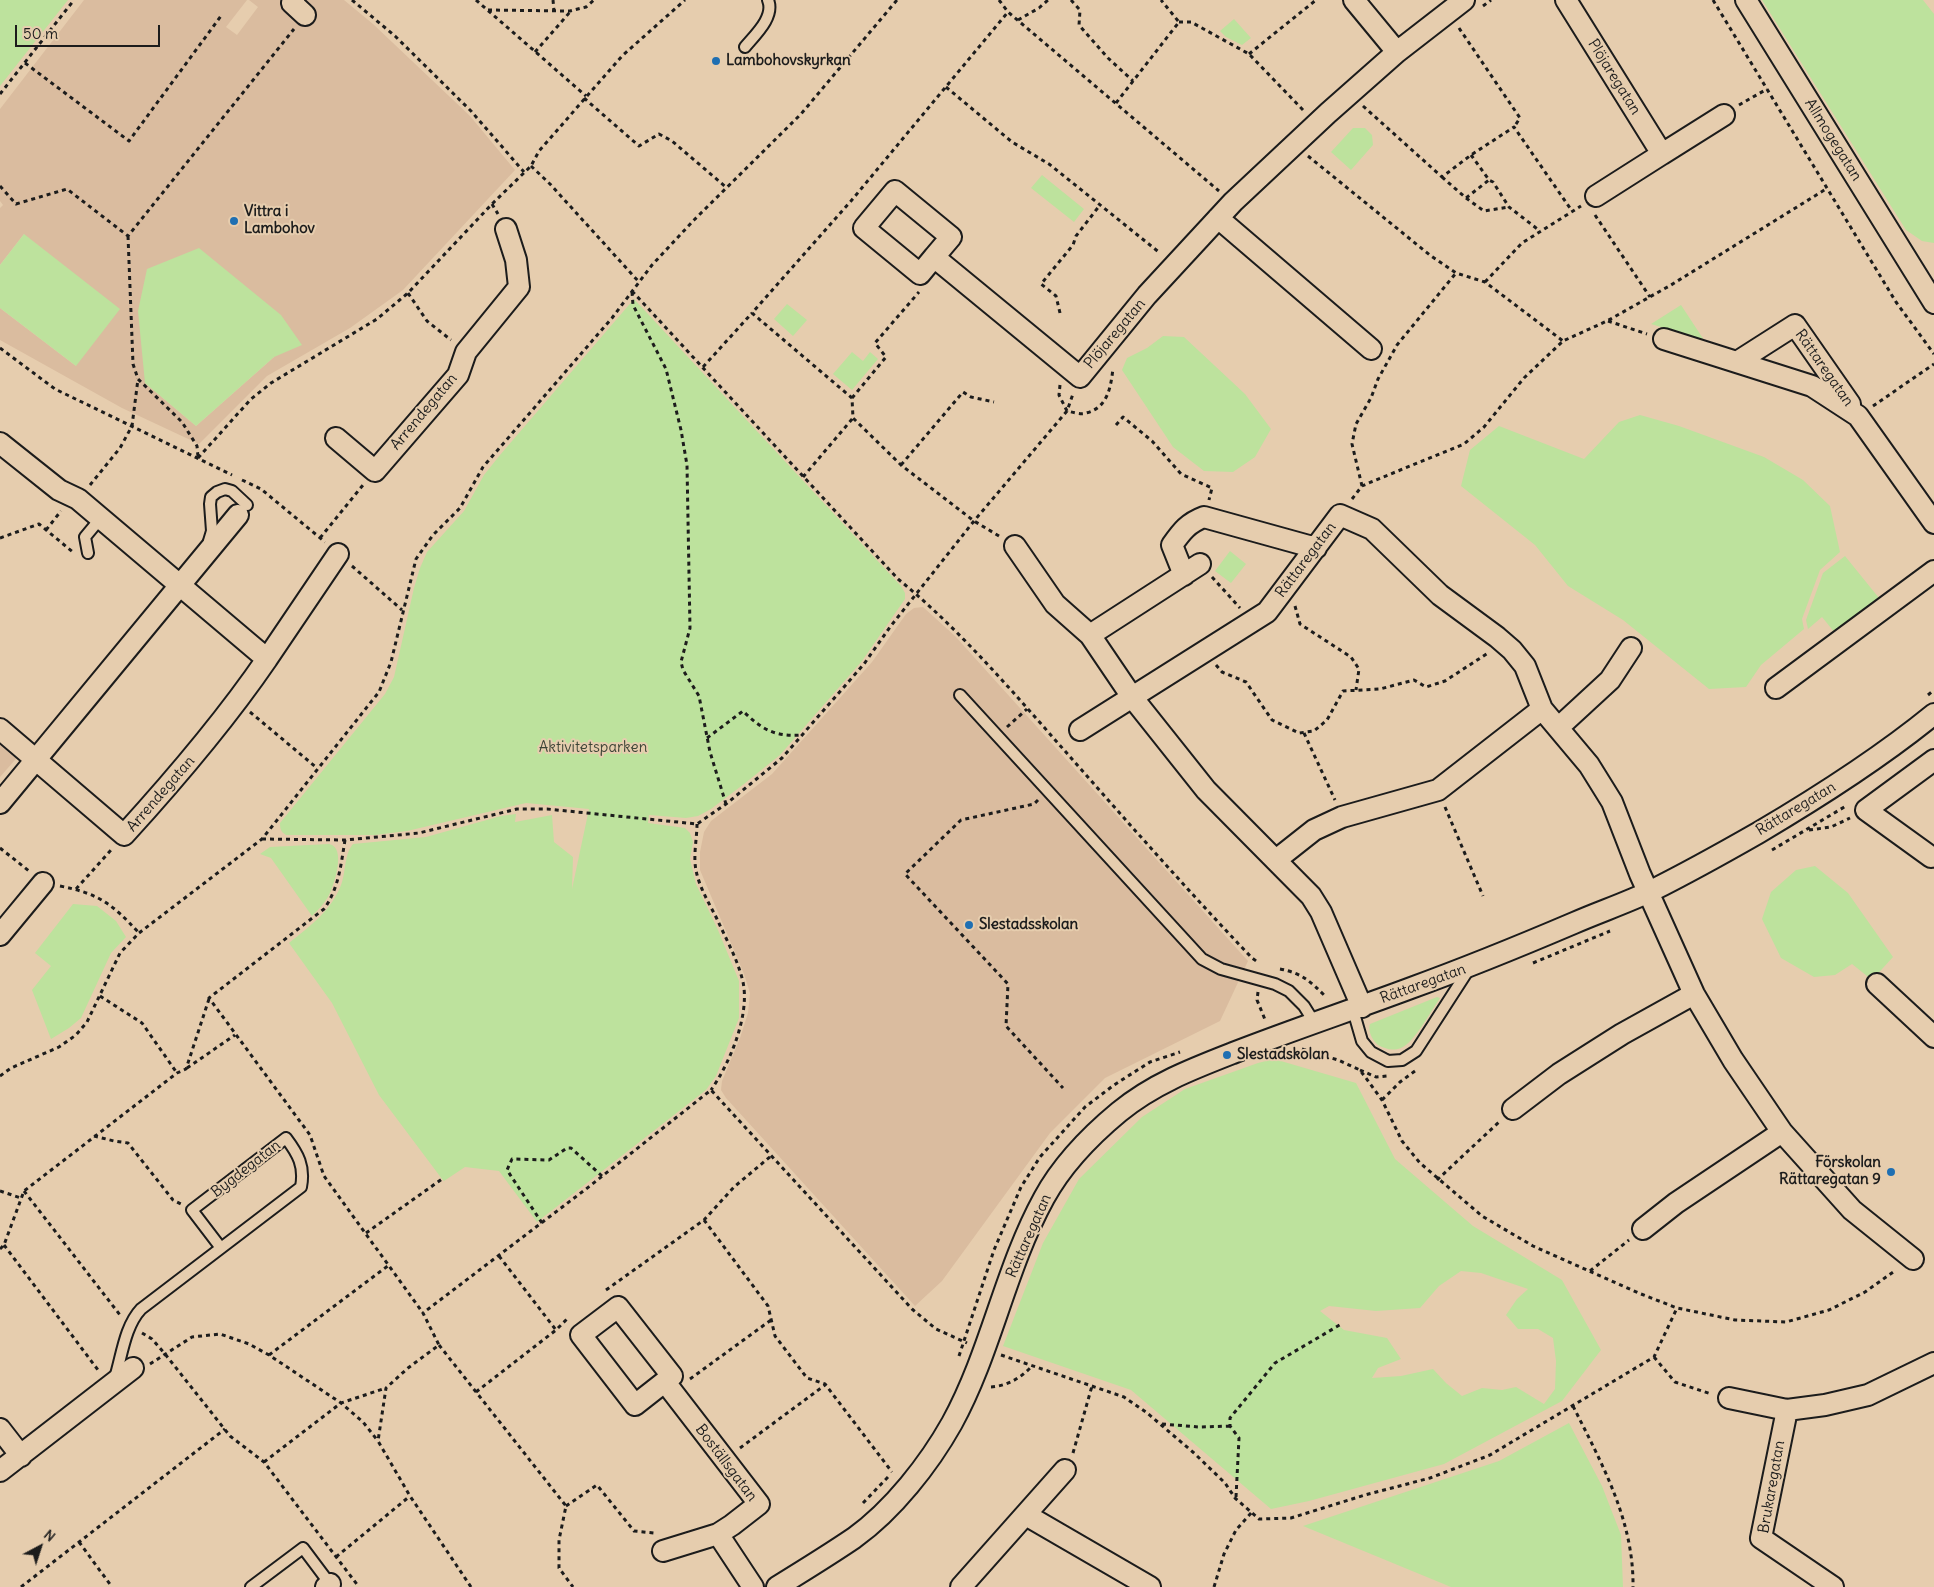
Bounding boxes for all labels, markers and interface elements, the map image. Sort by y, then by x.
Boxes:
scale bar [18,15,162,47]
text: 50 m [23,24,58,43]
street label: Plöjaregatan [1584,36,1644,118]
place label: Lambohovskyrkan [726,52,851,70]
marker: Lambohovskyrkan [710,55,722,67]
street label: Allmogegatan [1801,96,1865,184]
place label: Vittra i Lambohov [244,203,315,238]
marker: Vittra i Lambohov [228,215,240,227]
street label: Plöjaregatan [1081,295,1149,373]
street label: Rättaregatan [1791,326,1857,410]
street label: Arrendegatan [387,370,461,454]
street label: Rättaregatan [1272,519,1340,601]
park label: Aktivitetsparken [539,739,647,757]
street label: Arrendegatan [123,753,199,835]
street label: Rättaregatan [1753,778,1839,840]
place label: Slestadsskolan [979,916,1078,934]
marker: Slestadsskolan [963,919,975,931]
street label: Rättaregatan [1378,960,1468,1008]
place label: Slestadskolan [1237,1046,1329,1064]
marker: Slestadskolan [1221,1049,1233,1061]
street label: Bygdegatan [208,1136,284,1202]
place label: Förskolan Rättaregatan 9 [1779,1154,1881,1189]
marker: Förskolan Rättaregatan 9 [1885,1166,1897,1178]
street label: Rättaregatan [1003,1191,1055,1281]
street label: Boställsgatan [691,1421,761,1505]
street label: Brukaregatan [1755,1439,1789,1535]
north arrow [15,1522,65,1572]
text: N [40,1526,59,1546]

